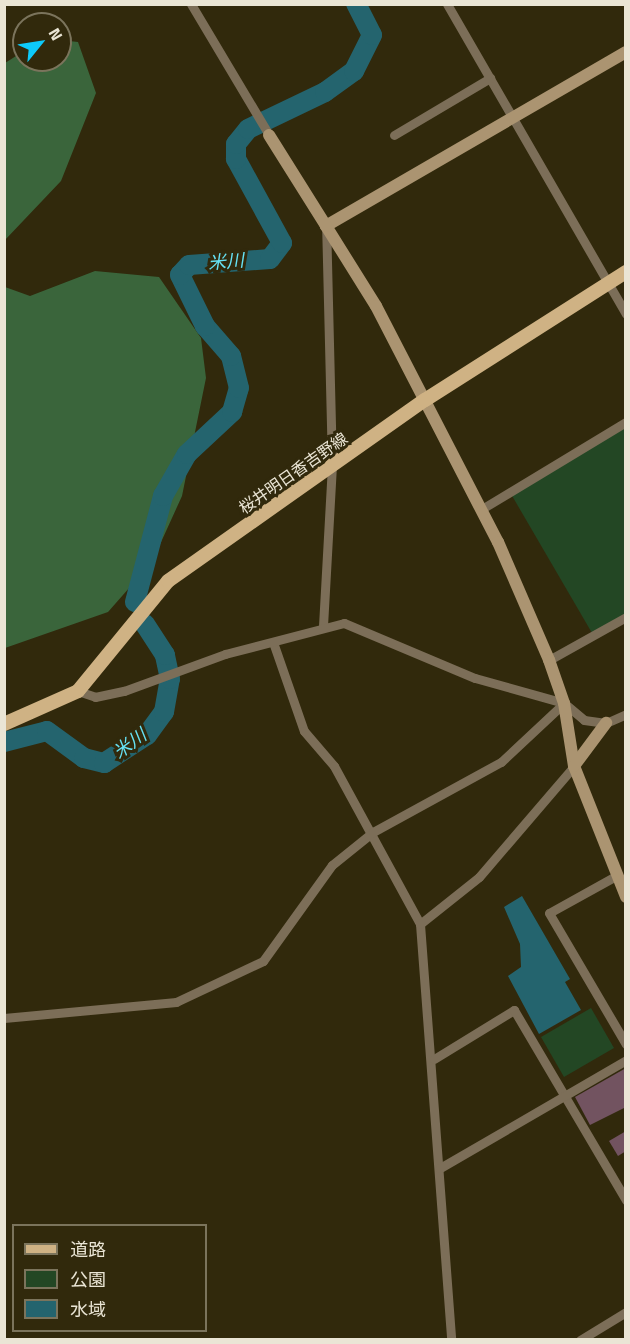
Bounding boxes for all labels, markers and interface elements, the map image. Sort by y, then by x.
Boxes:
north arrow [12,12,72,72]
text: N [43,23,69,45]
water label: 米川 [207,250,245,274]
street label: 桜井明日香吉野線 [235,428,351,518]
water label: 米川 [109,725,151,763]
legend [12,1224,207,1332]
text: 道路 [70,1236,106,1263]
text: 公園 [70,1266,106,1293]
text: 水域 [70,1296,106,1323]

